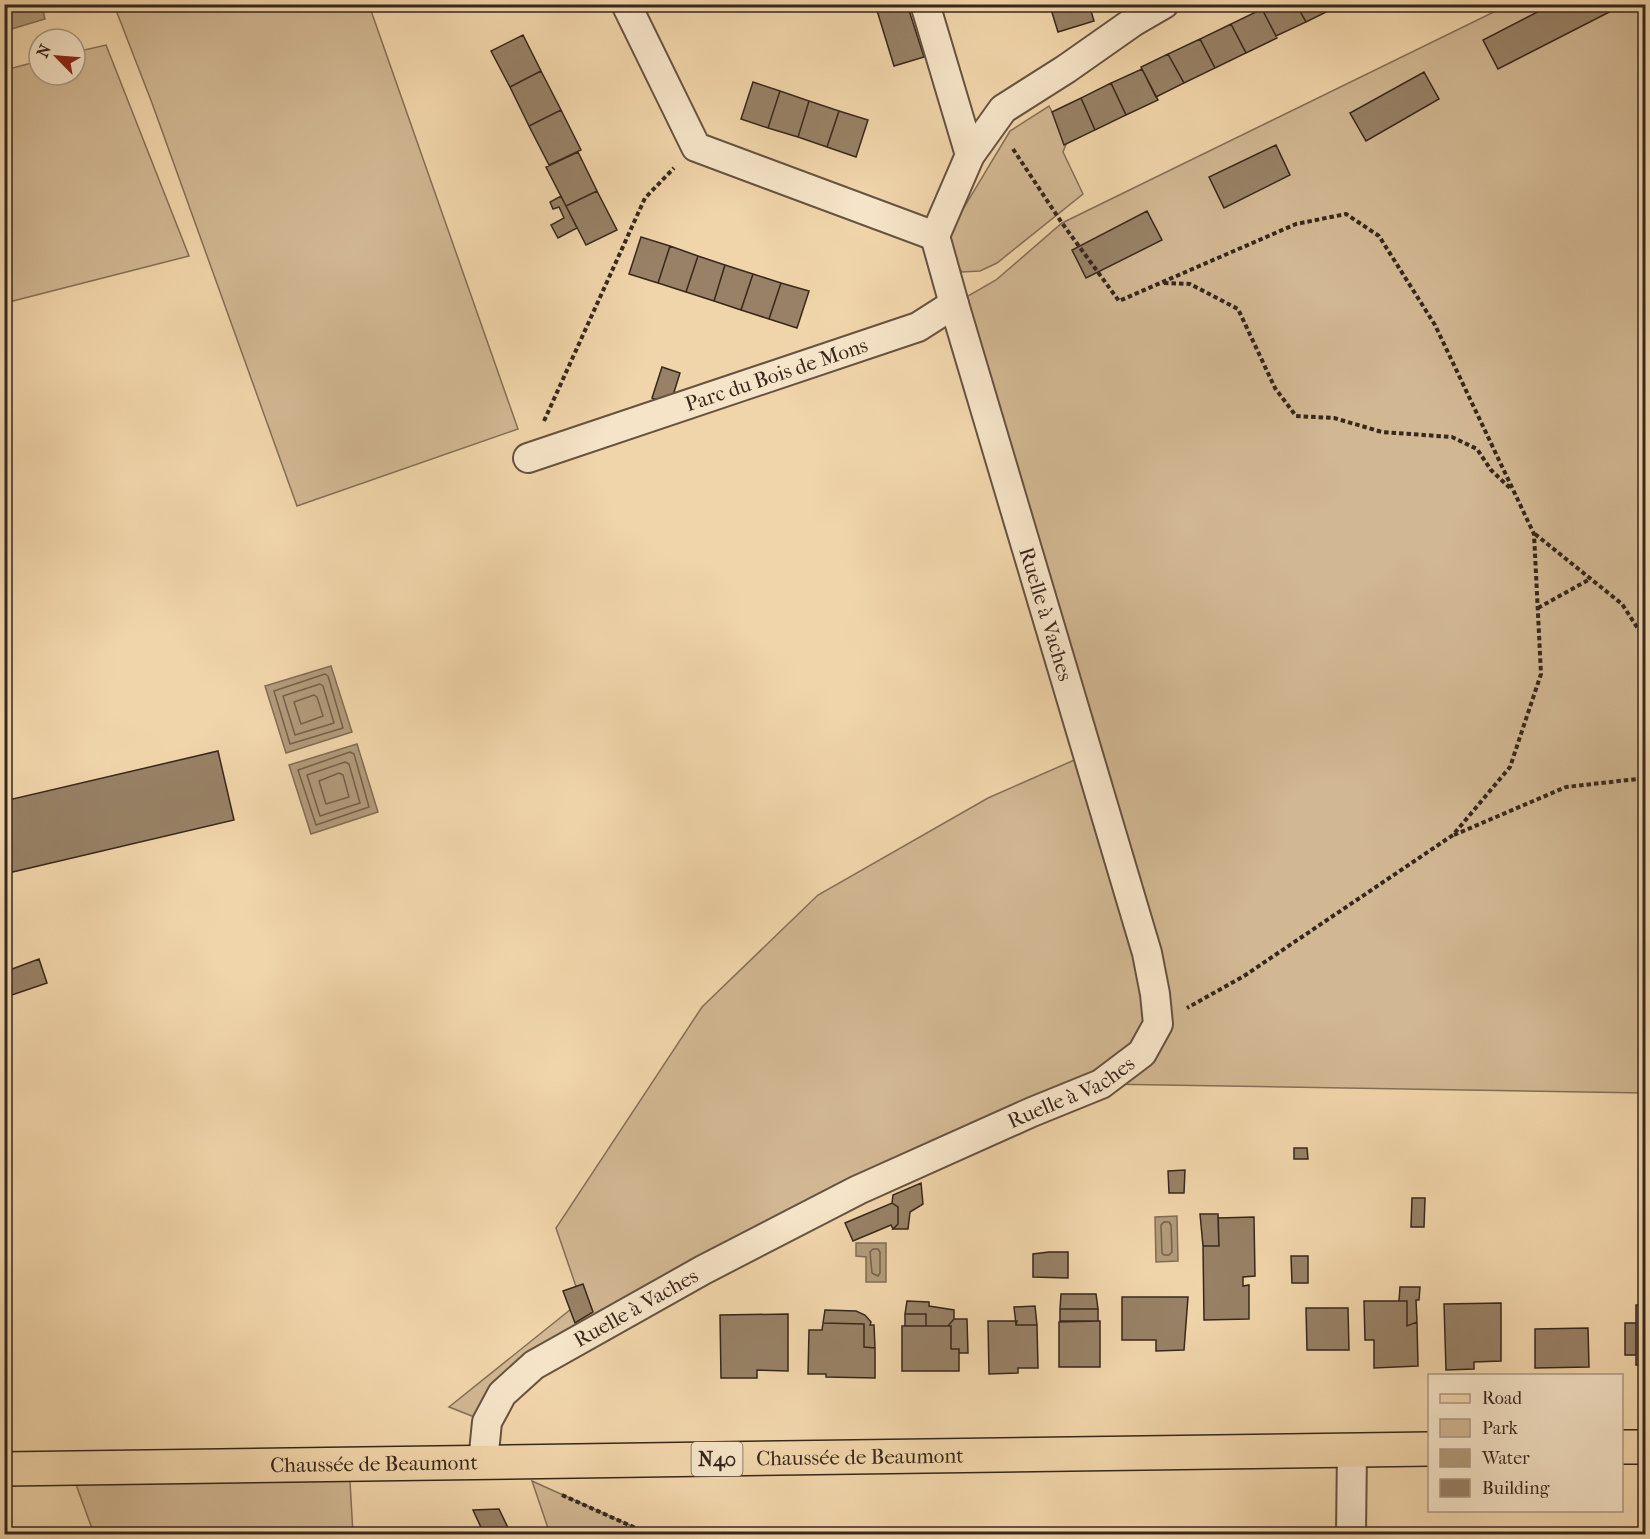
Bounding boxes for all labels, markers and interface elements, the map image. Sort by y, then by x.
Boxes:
north arrow [27,27,87,87]
text: N [33,41,55,60]
street label: Parc du Bois de Mons [682,333,871,416]
street label: Ruelle à Vaches [1014,544,1078,684]
street label: Ruelle à Vaches [1004,1051,1139,1133]
street label: Ruelle à Vaches [570,1263,702,1352]
legend [1428,1374,1623,1512]
text: Road [1482,1388,1522,1409]
text: Park [1482,1418,1519,1439]
road number: N40 [692,1442,742,1476]
street label: Chaussée de Beaumont [756,1444,964,1470]
text: Water [1481,1448,1530,1469]
street label: Chaussée de Beaumont [270,1450,478,1477]
text: Building [1482,1478,1550,1499]

